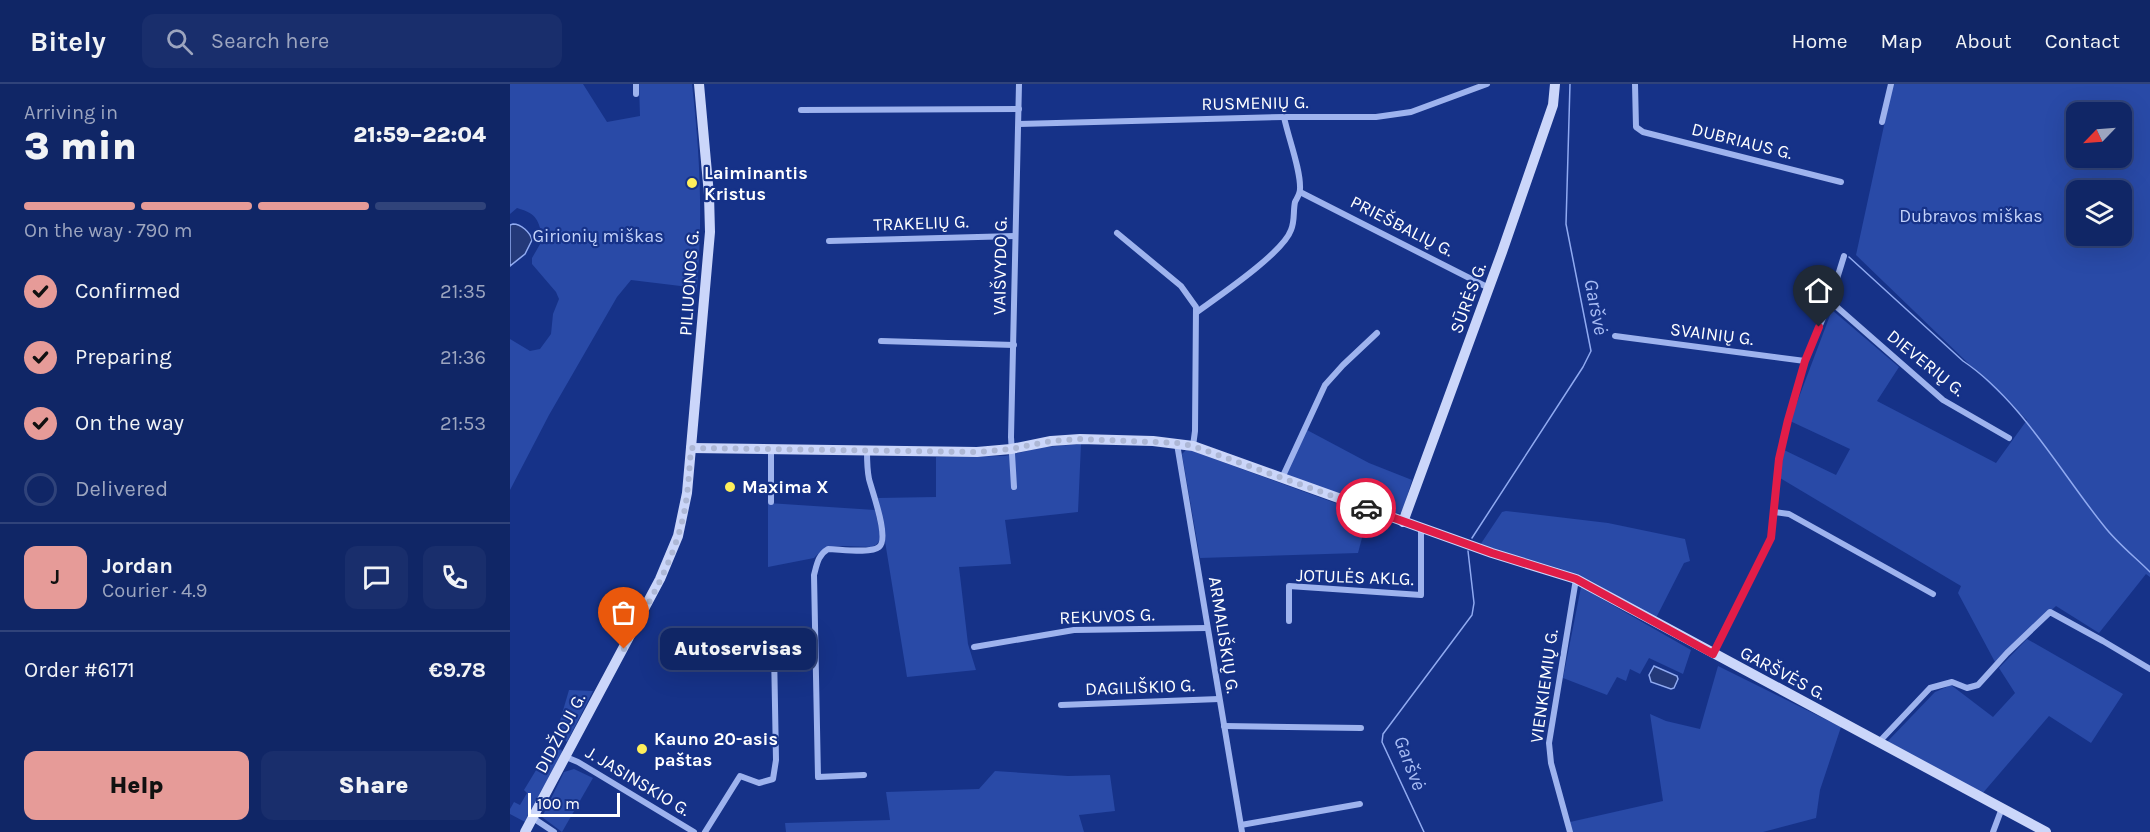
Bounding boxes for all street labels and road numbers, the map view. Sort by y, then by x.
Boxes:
street label: RUSMENIŲ G. [1201,91,1309,115]
street label: DUBRIAUS G. [1689,118,1795,164]
street label: PRIEŠBALIŲ G. [1347,191,1457,261]
street label: TRAKELIŲ G. [873,210,969,236]
street label: VAIŠVYDO G. [988,217,1012,315]
street label: PILIUONOS G. [674,229,704,337]
street label: SŪRĖS G. [1445,260,1491,336]
street label: SVAINIŲ G. [1669,318,1755,350]
street label: DIEVERIŲ G. [1882,325,1970,401]
street label: JOTULĖS AKLG. [1296,564,1414,590]
street label: ARMALIŠKIŲ G. [1204,575,1244,695]
street label: REKUVOS G. [1059,603,1155,629]
street label: VIENKIEMIŲ G. [1525,628,1563,744]
street label: GARŠVĖS G. [1736,641,1830,705]
street label: DAGILIŠKIO G. [1085,674,1195,700]
street label: DIDŽIOJI G. [530,689,590,777]
street label: J. JASINSKIO G. [582,741,694,821]

